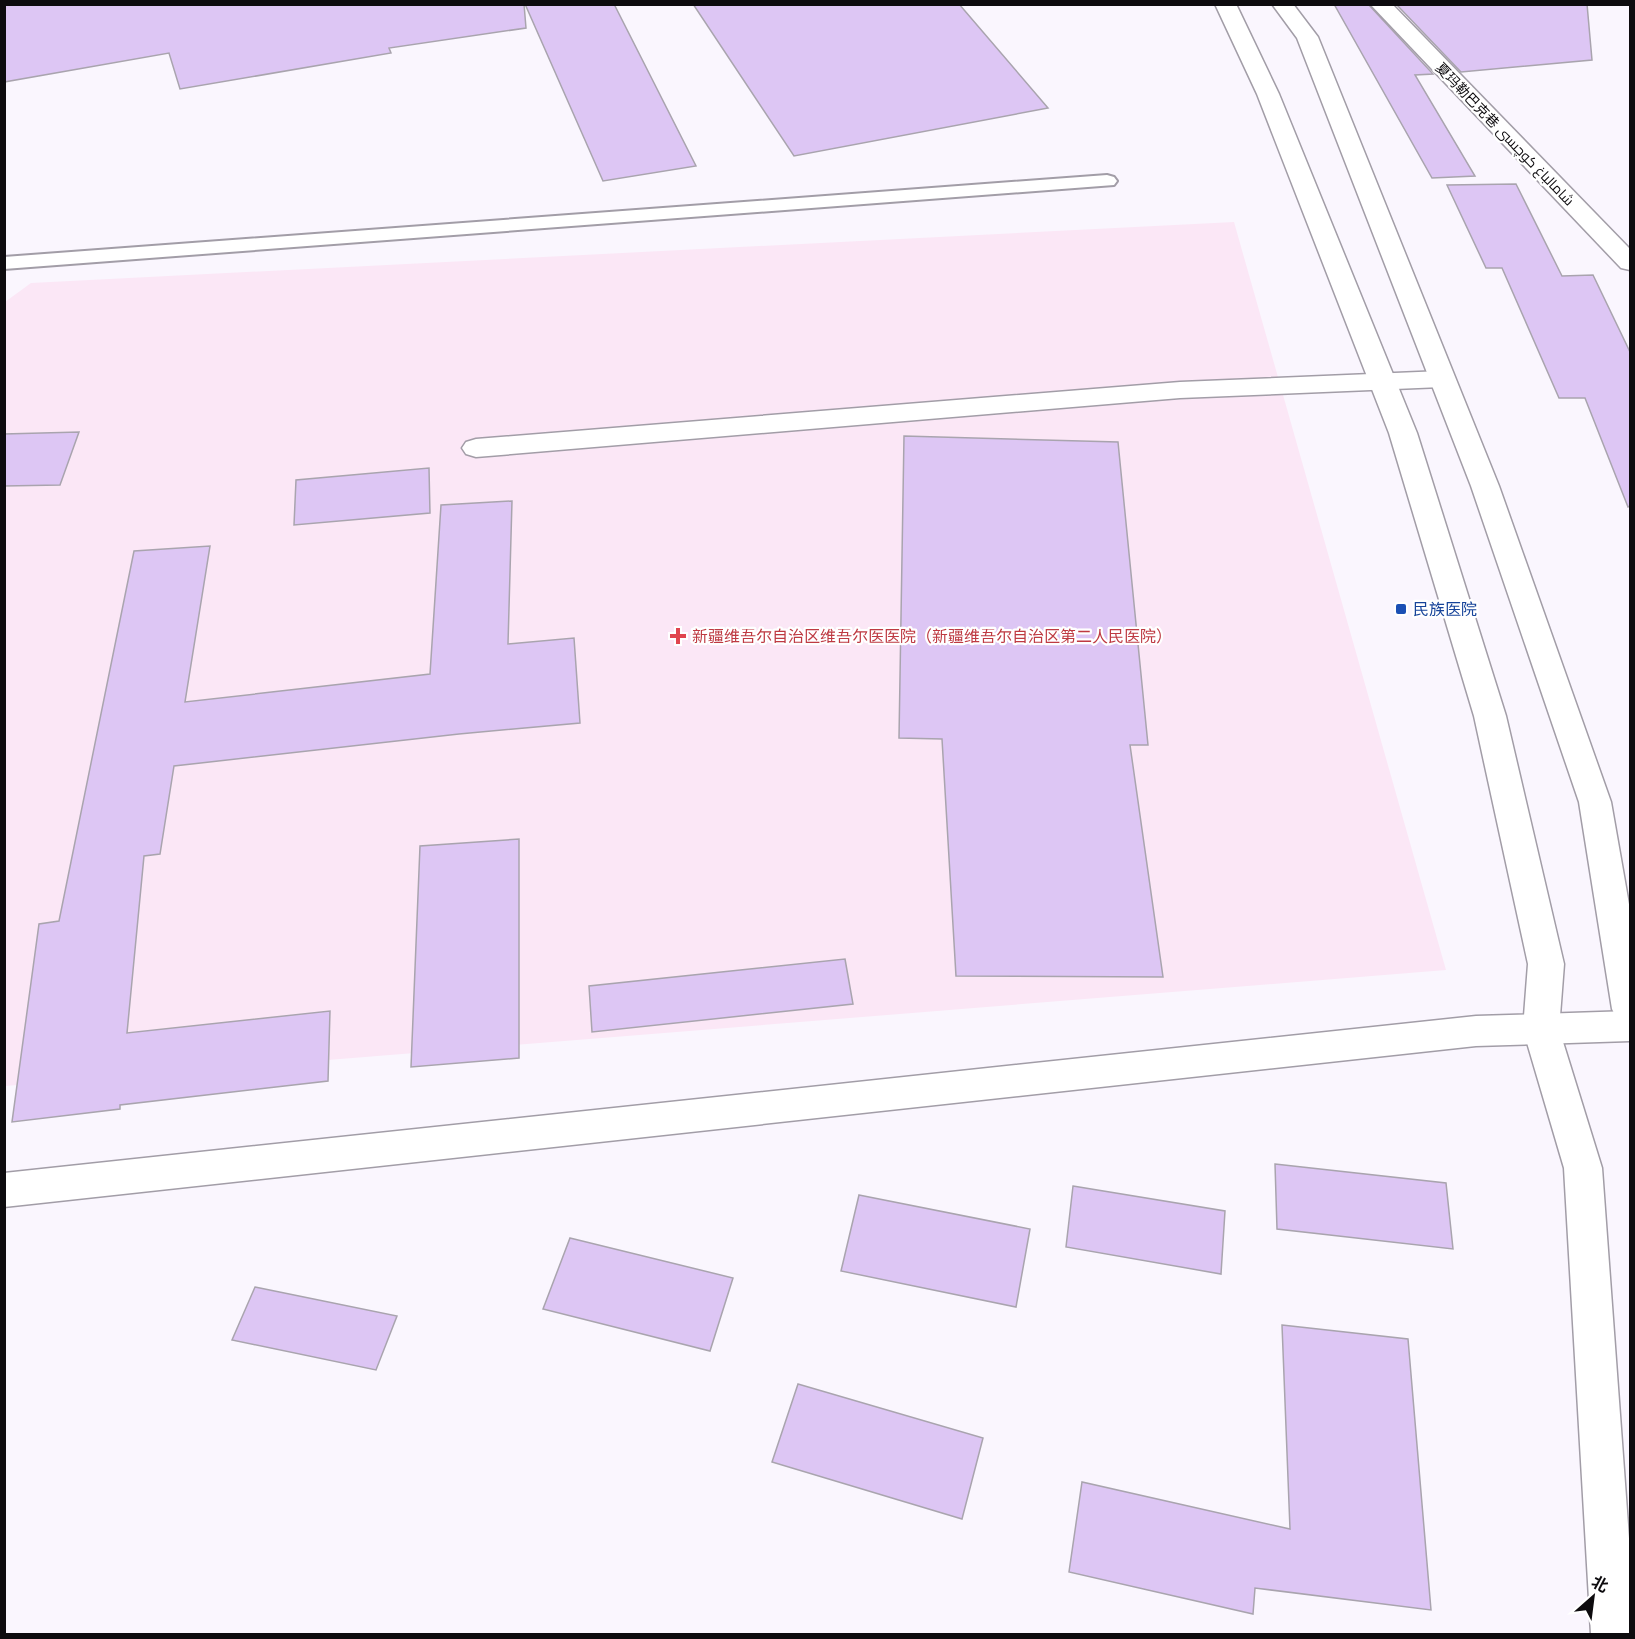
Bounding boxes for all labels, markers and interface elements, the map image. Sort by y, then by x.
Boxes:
street label: 夏玛勒巴克巷 شامالباغ كوچىسى [1431,59,1578,210]
place label: 民族医院 [1413,599,1477,619]
marker: 民族医院 [1394,602,1408,616]
place label: 新疆维吾尔自治区维吾尔医医院（新疆维吾尔自治区第二人民医院） [692,626,1172,646]
marker: 新疆维吾尔自治区维吾尔医医院（新疆维吾尔自治区第二人民医院） [669,627,687,645]
north arrow [1563,1567,1623,1627]
text: 北 [1588,1571,1612,1596]

